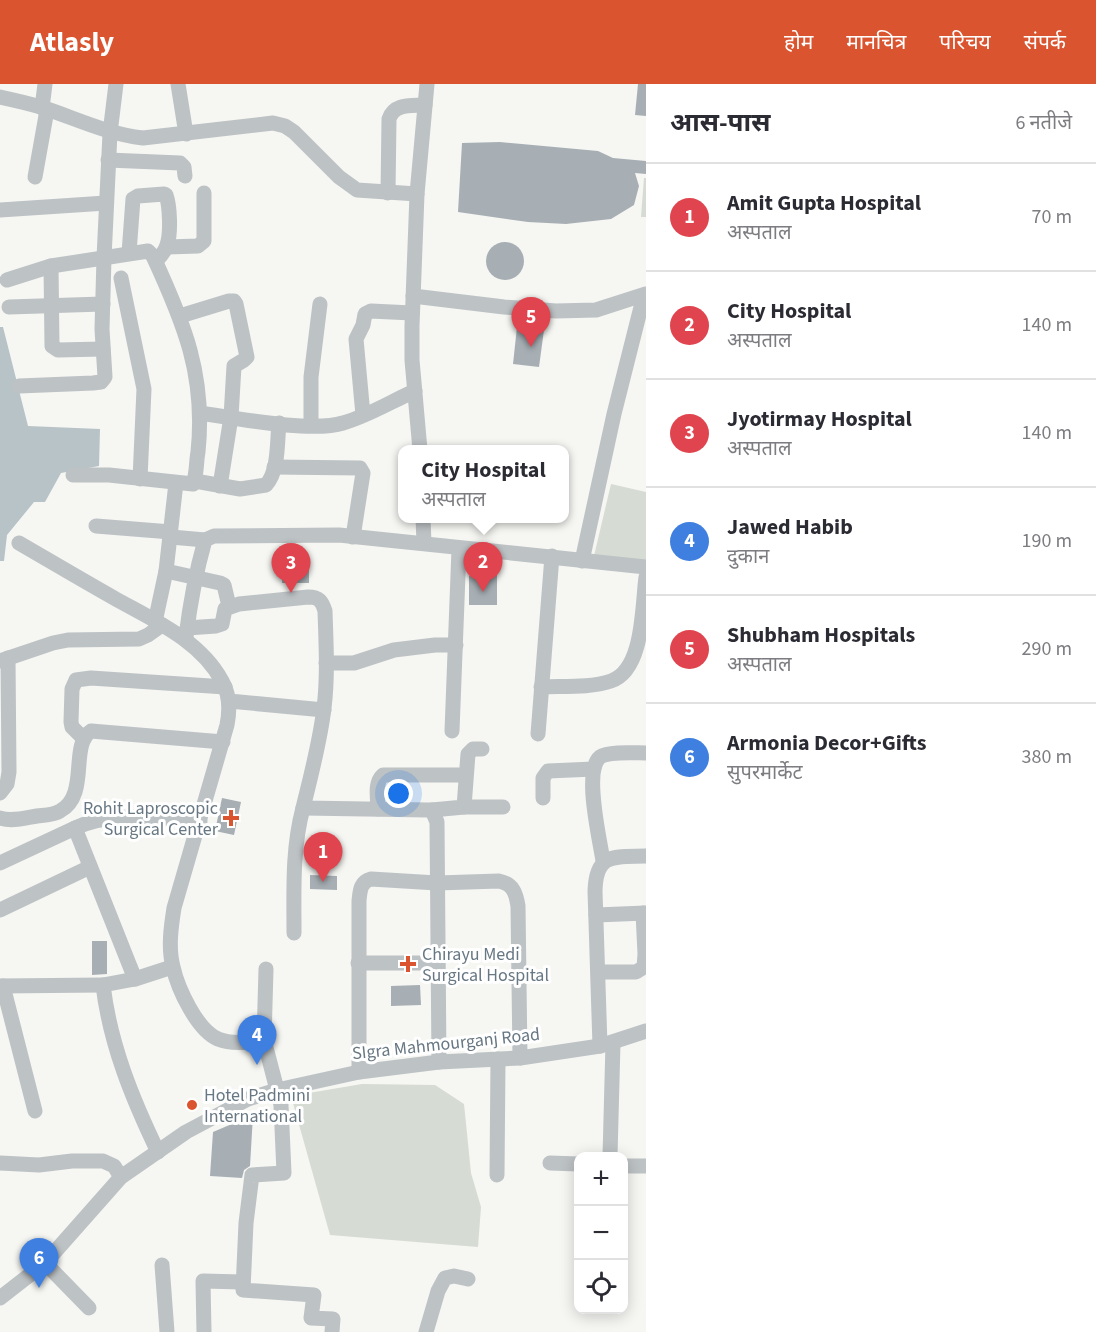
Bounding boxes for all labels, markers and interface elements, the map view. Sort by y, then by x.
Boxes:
text: Atlasly [30,22,114,62]
text: होम [784,27,813,57]
text: मानचित्र [846,27,906,57]
text: परिचय [939,27,991,57]
text: संपर्क [1024,27,1066,57]
text: आस-पास [670,104,770,141]
text: 6 नतीजे [1016,109,1072,137]
text: Amit Gupta Hospital [727,187,921,219]
text: 1 [684,203,695,231]
text: 70 m [1032,203,1072,231]
text: अस्पताल [727,219,792,247]
text: City Hospital [727,295,851,327]
pin: 5 [512,298,550,347]
text: 2 [684,311,695,339]
text: 140 m [1022,311,1072,339]
text: अस्पताल [727,327,792,355]
text: Jyotirmay Hospital [727,403,912,435]
text: 3 [684,419,695,447]
text: 140 m [1022,419,1072,447]
text: अस्पताल [727,435,792,463]
popup [398,445,569,523]
text: City Hospital [421,454,546,486]
text: अस्पताल [421,486,486,514]
text: Jawed Habib [727,511,853,543]
text: 4 [684,527,695,555]
text: 190 m [1022,527,1072,555]
pin: 2 [464,542,502,592]
text: दुकान [727,543,769,571]
pin: 3 [272,544,310,593]
text: Shubham Hospitals [727,619,915,651]
text: 5 [684,635,695,663]
text: 290 m [1022,635,1072,663]
text: अस्पताल [727,651,792,679]
text: Armonia Decor+Gifts [727,727,927,759]
text: 6 [684,743,695,771]
text: 380 m [1022,743,1072,771]
text: सुपरमार्केट [727,759,803,787]
your location [384,779,413,808]
place label: Rohit Laproscopic Surgical Center [83,796,219,842]
marker: Rohit Laproscopic Surgical Center [222,809,240,827]
pin: 1 [304,832,342,882]
place label: Chirayu Medi Surgical Hospital [422,942,549,988]
marker: Chirayu Medi Surgical Hospital [399,955,417,973]
pin: 4 [238,1016,276,1065]
street label: SIgra Mahmourganj Road [351,1022,541,1066]
place label: Hotel Padmini International [204,1083,310,1129]
marker: Hotel Padmini International [185,1098,199,1112]
map controls [574,1152,628,1314]
button: + [574,1152,628,1206]
button: − [574,1206,628,1260]
pin: 6 [20,1238,58,1288]
button: locate [574,1260,628,1314]

